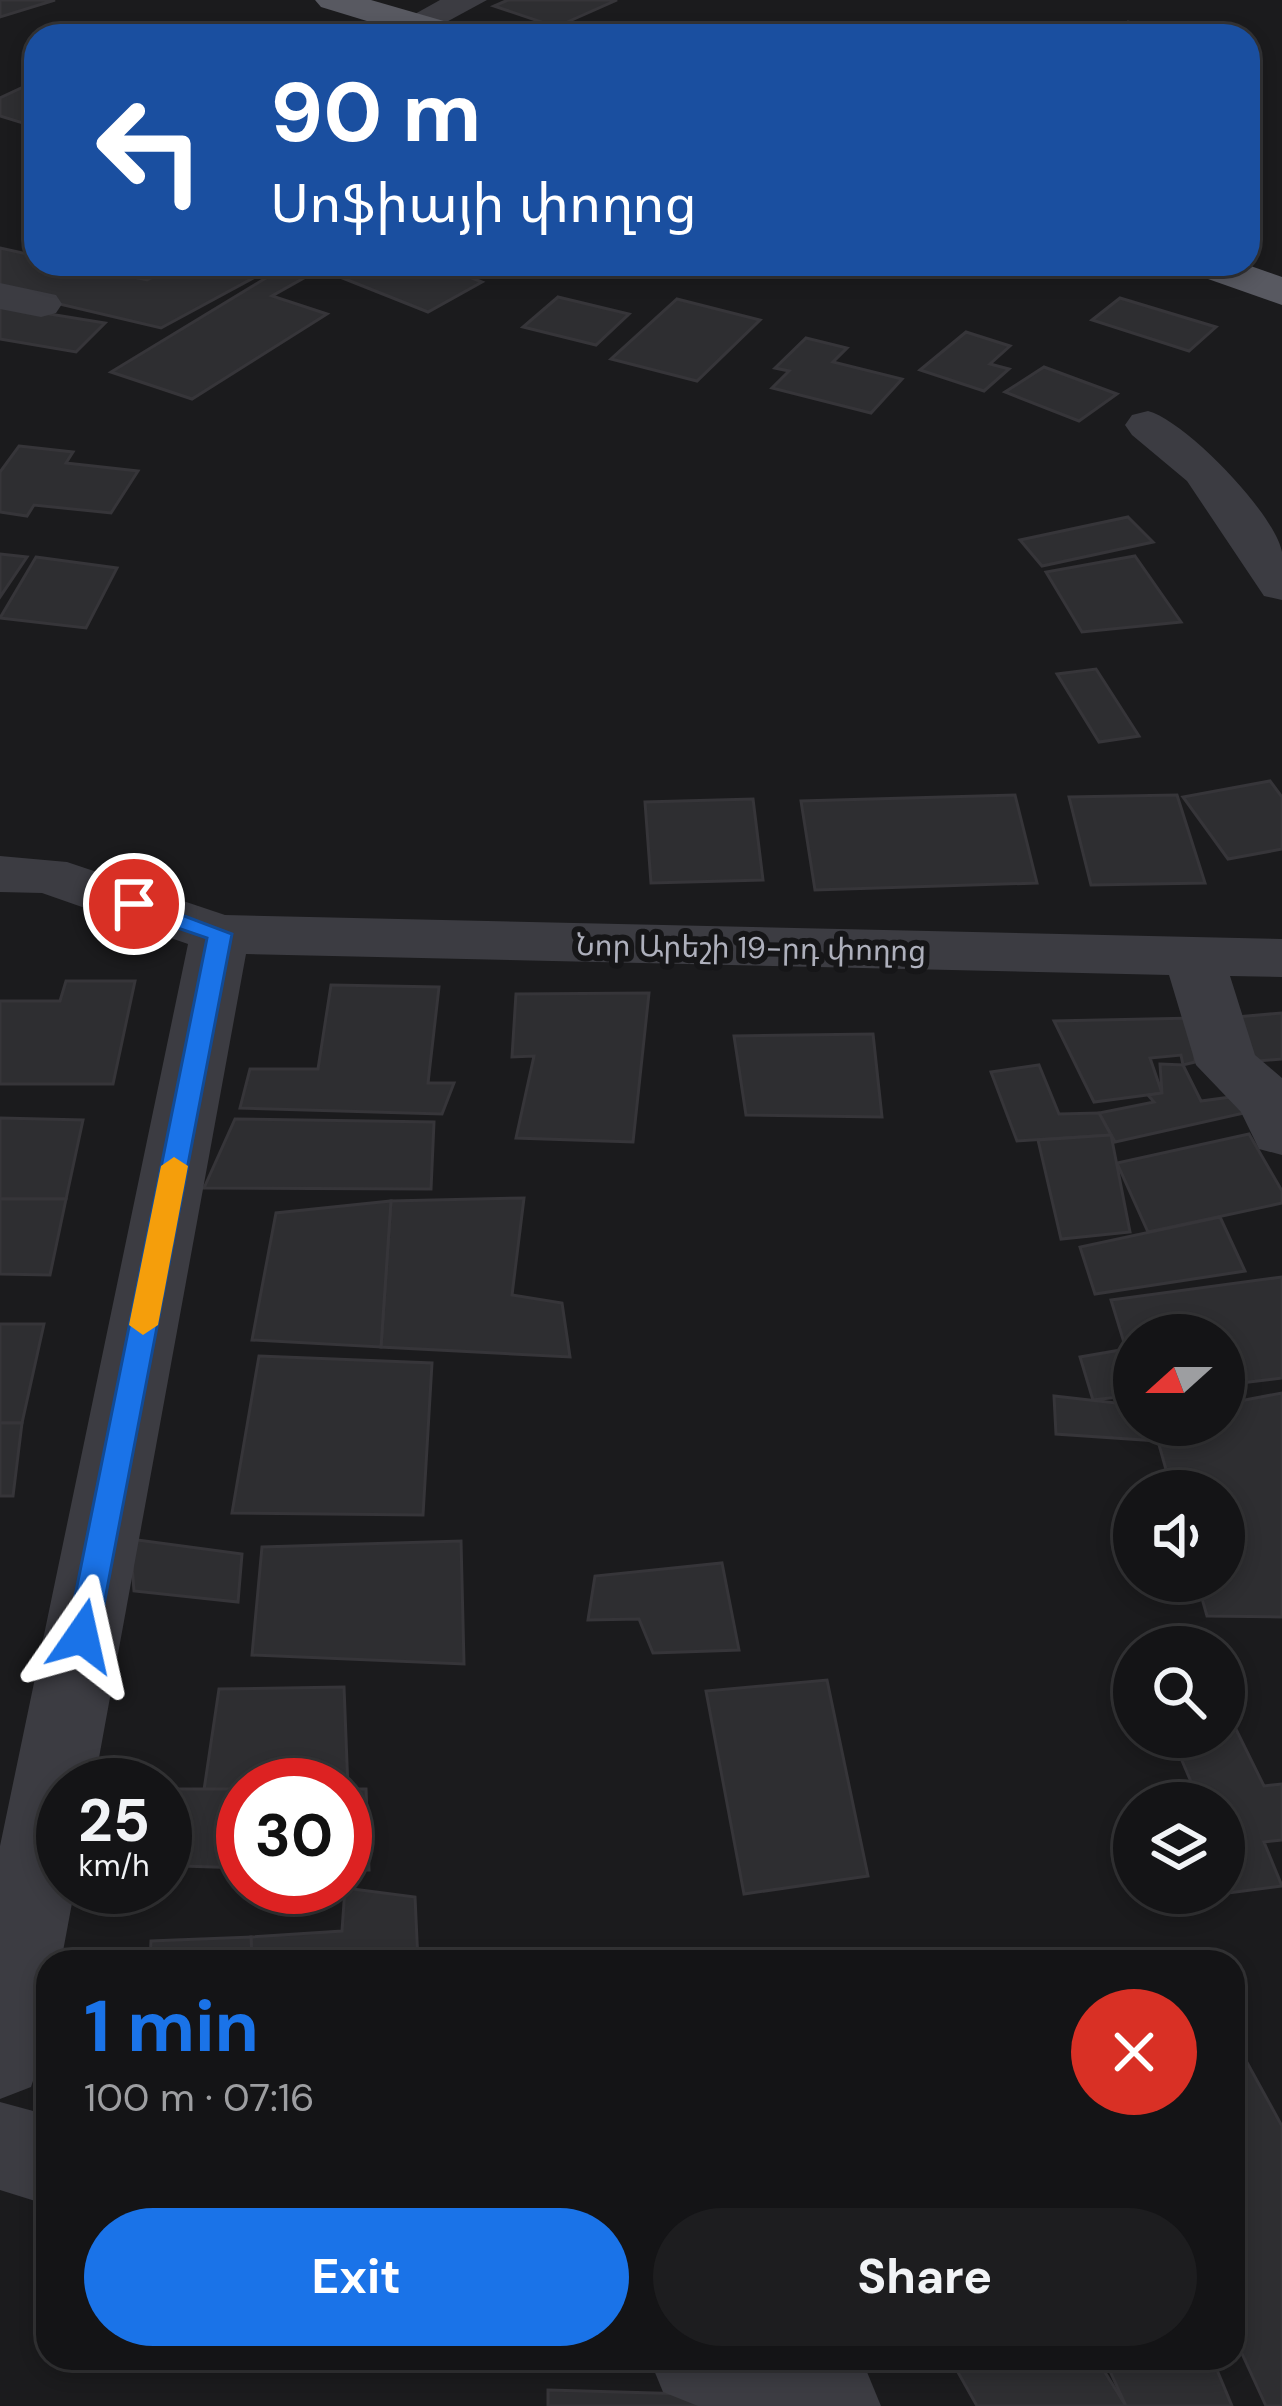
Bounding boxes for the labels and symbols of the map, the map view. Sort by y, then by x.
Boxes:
pin [83,853,185,955]
street label: Նոր Արեշի 19-րդ փողոց [576,925,926,970]
north arrow [1113,1314,1245,1446]
position arrow [19,1573,145,1699]
speed limit sign: 30 [216,1758,372,1914]

